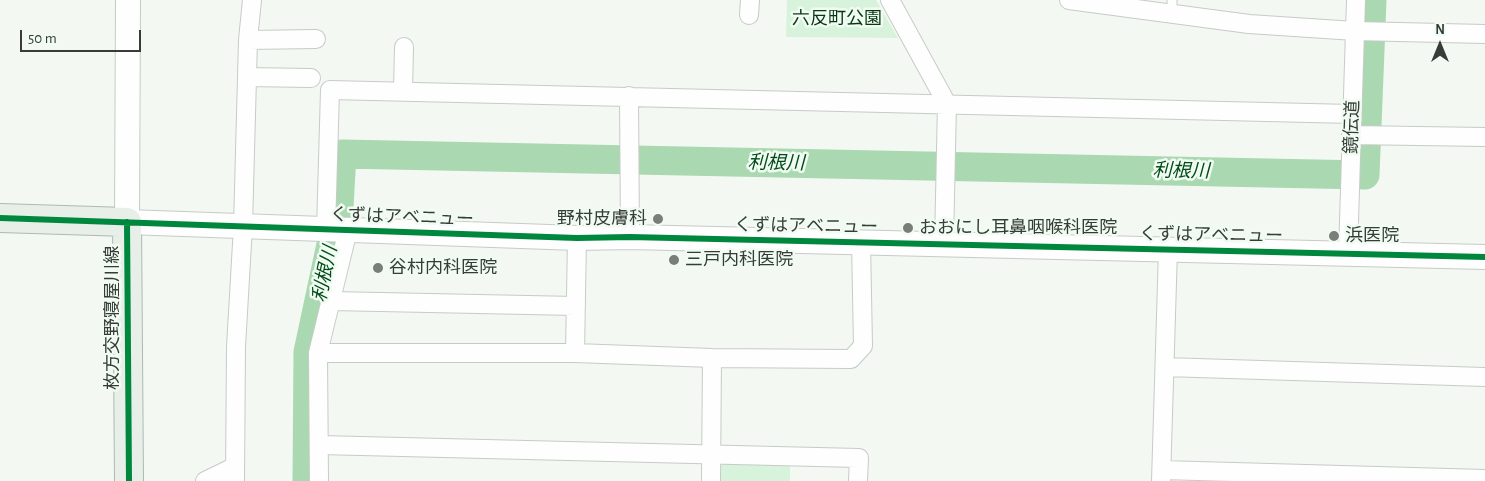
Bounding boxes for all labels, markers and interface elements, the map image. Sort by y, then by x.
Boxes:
park label: 六反町公園 [792,8,882,30]
scale bar [22,20,144,52]
north arrow [1415,20,1465,70]
text: N [1435,23,1445,37]
text: 50 m [28,31,57,46]
street label: 鏡伝道 [1340,100,1364,154]
water label: 利根川 [747,151,805,175]
water label: 利根川 [1152,159,1210,183]
street label: くずはアベニュー [330,204,474,230]
place label: 野村皮膚科 [557,208,647,230]
marker: 野村皮膚科 [651,212,665,226]
street label: くずはアベニュー [734,214,878,238]
place label: おおにし耳鼻咽喉科医院 [919,217,1117,239]
marker: おおにし耳鼻咽喉科医院 [901,221,915,235]
street label: くずはアベニュー [1139,223,1283,247]
place label: 浜医院 [1345,225,1399,247]
marker: 浜医院 [1327,229,1341,243]
water label: 利根川 [308,244,342,304]
street label: 枚方交野寝屋川線 [102,246,124,390]
place label: 三戸内科医院 [685,249,793,271]
marker: 三戸内科医院 [667,253,681,267]
place label: 谷村内科医院 [389,257,497,279]
marker: 谷村内科医院 [371,261,385,275]

